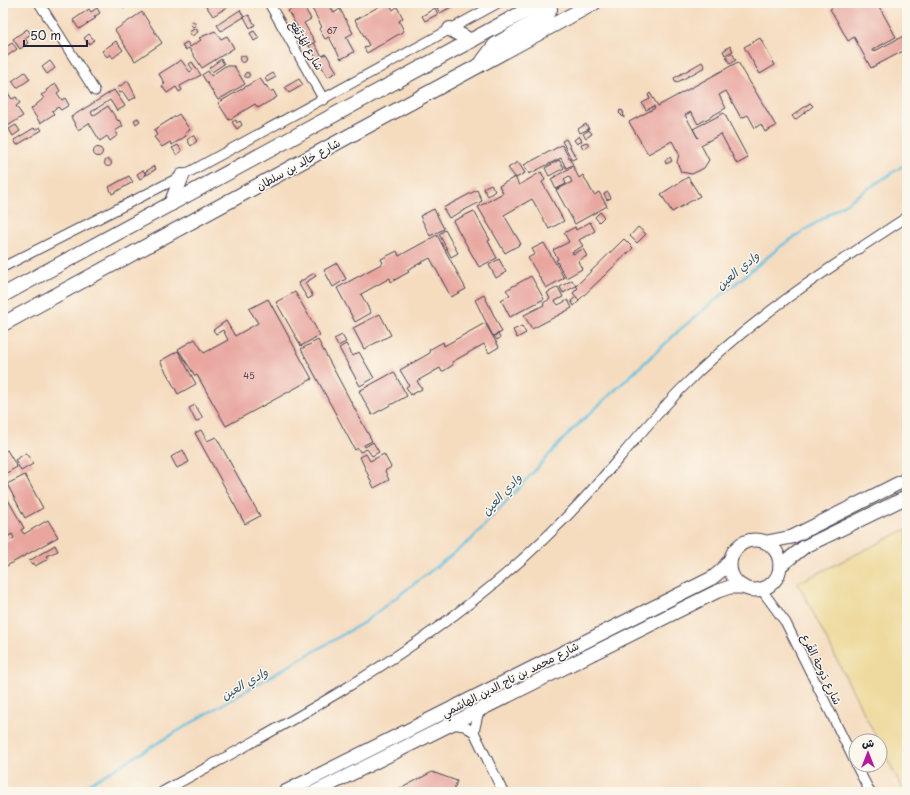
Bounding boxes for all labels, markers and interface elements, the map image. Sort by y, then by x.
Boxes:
street label: شارع المُرْتَفِع [285,17,328,74]
scale bar [24,22,87,48]
house number: 67 [326,23,338,37]
text: 50 m [30,26,61,44]
street label: شارع خالِد بن سلطان [253,134,344,195]
water label: وادي العين [711,246,764,294]
house number: 45 [243,368,255,382]
water label: وادي العين [477,469,526,520]
street label: شارع دَوحة الفَرع [797,631,847,708]
street label: شارع محمد بن تاج الدين الهاشمي [438,637,583,724]
water label: وادي العين [217,662,272,705]
north arrow [848,733,888,773]
text: ش [862,734,874,751]

